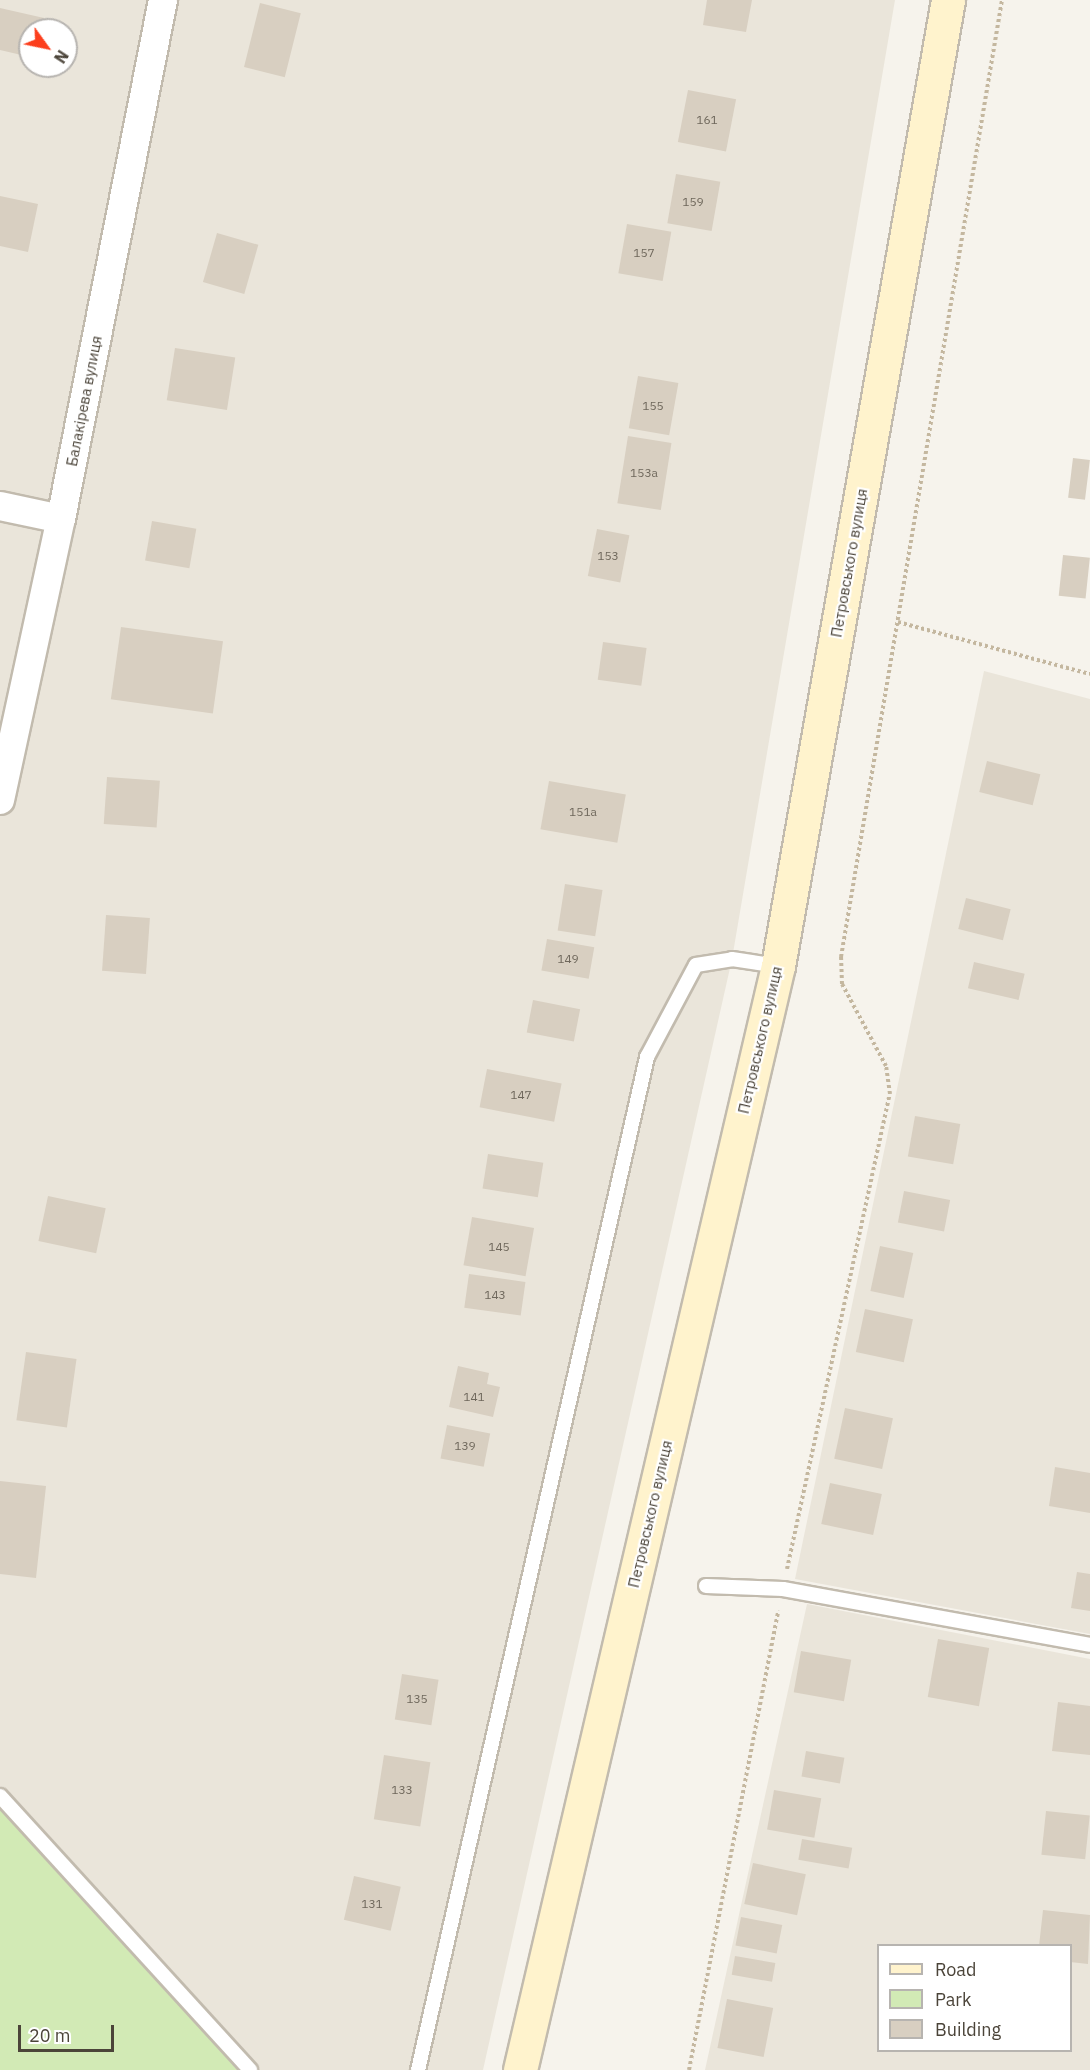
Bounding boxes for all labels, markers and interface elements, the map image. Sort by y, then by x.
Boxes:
north arrow [18,18,78,78]
text: N [50,46,73,67]
house number: 161 [696,113,718,127]
house number: 159 [682,195,704,209]
house number: 157 [633,246,655,260]
street label: Балакірева вулиця [62,334,106,468]
house number: 155 [642,399,664,413]
house number: 153а [630,466,658,480]
street label: Петровського вулиця [827,487,871,639]
house number: 153 [597,549,619,563]
house number: 151а [569,805,597,819]
house number: 149 [557,952,579,966]
street label: Петровського вулиця [734,965,786,1115]
house number: 147 [510,1088,532,1102]
house number: 145 [488,1240,510,1254]
house number: 143 [484,1288,506,1302]
house number: 141 [463,1390,485,1404]
house number: 139 [454,1439,476,1453]
street label: Петровського вулиця [624,1439,676,1589]
house number: 135 [406,1692,428,1706]
house number: 133 [391,1783,413,1797]
house number: 131 [361,1897,383,1911]
legend [877,1944,1072,2052]
text: Road [935,1958,976,1981]
text: Park [935,1988,971,2011]
scale bar [21,2013,117,2051]
text: Building [935,2018,1001,2041]
text: 20 m [29,2024,71,2047]

